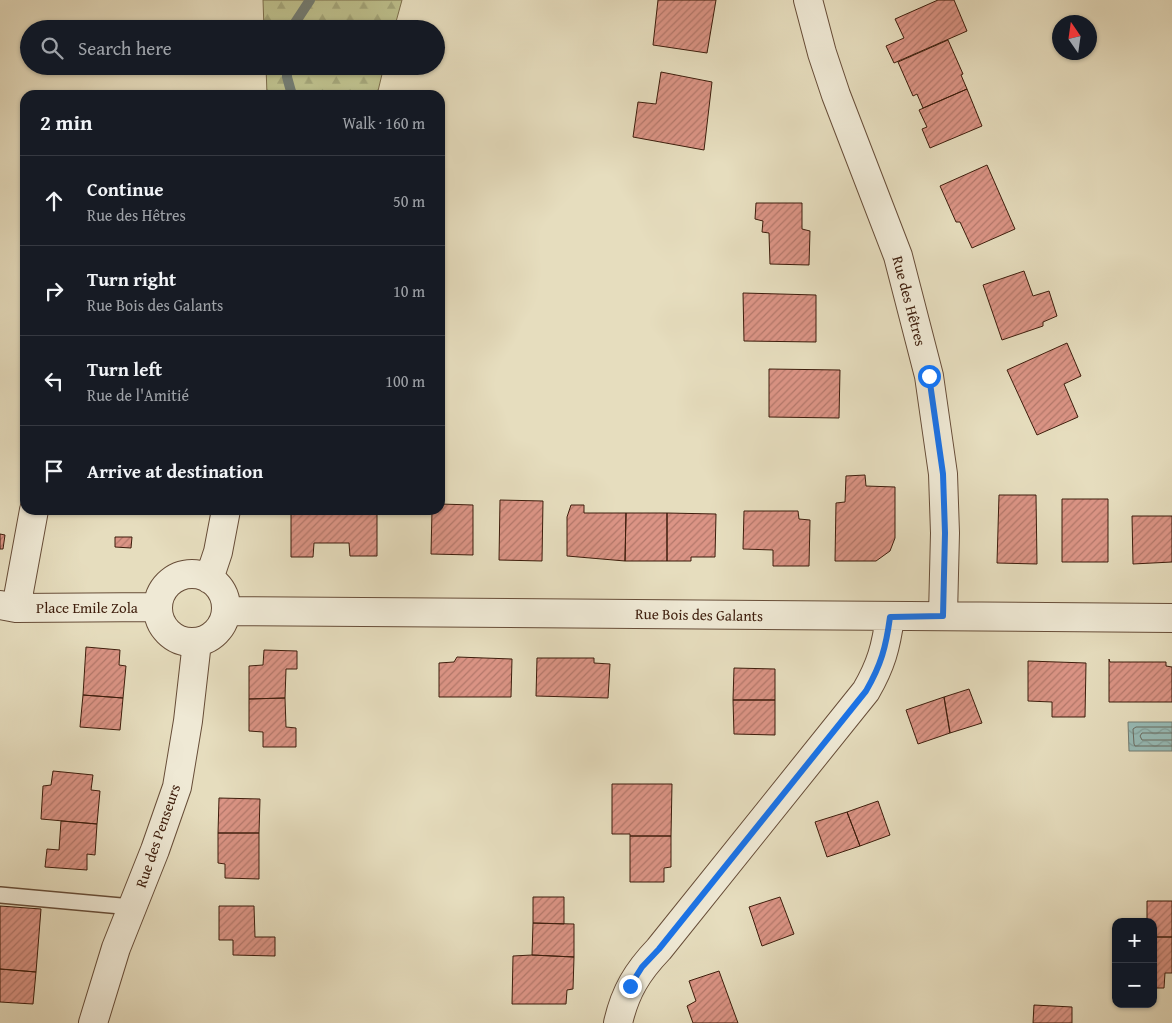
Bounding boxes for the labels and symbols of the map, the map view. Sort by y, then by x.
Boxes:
north arrow [1052,15,1097,60]
street label: Rue des Hêtres [887,253,932,348]
route start [918,365,941,388]
street label: Place Emile Zola [36,597,138,618]
street label: Rue Bois des Galants [635,603,763,626]
street label: Rue des Penseurs [130,781,185,890]
route end [619,975,642,998]

